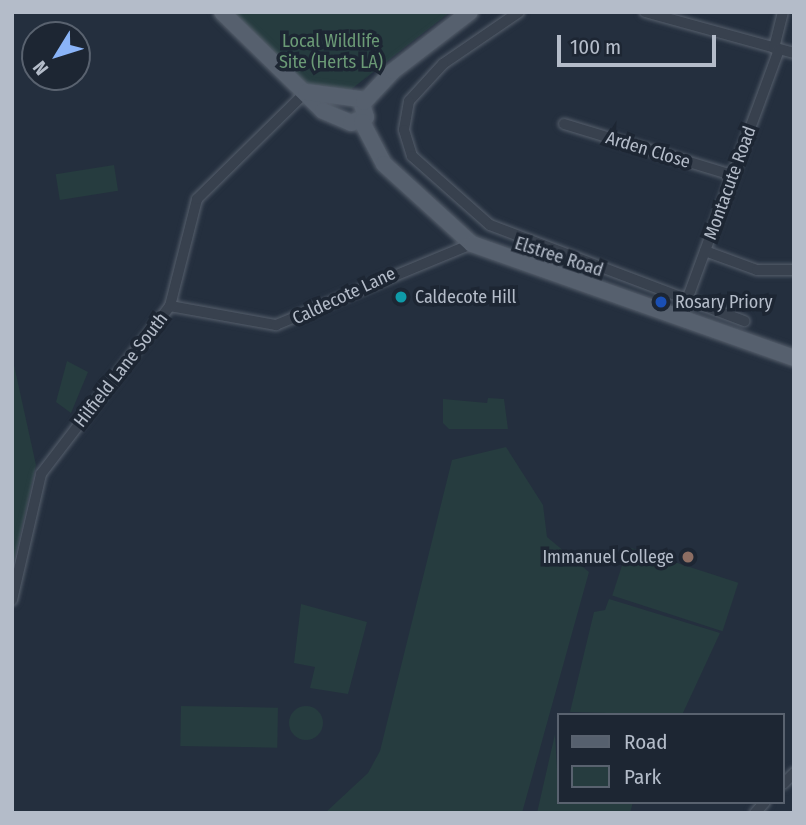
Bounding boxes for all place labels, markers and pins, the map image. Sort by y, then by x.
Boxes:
place label: Caldecote Hill [415,286,516,308]
marker: Caldecote Hill [393,289,409,305]
place label: Rosary Priory [675,291,773,313]
marker: Rosary Priory [653,294,669,310]
place label: Immanuel College [542,546,674,568]
marker: Immanuel College [680,549,696,565]

